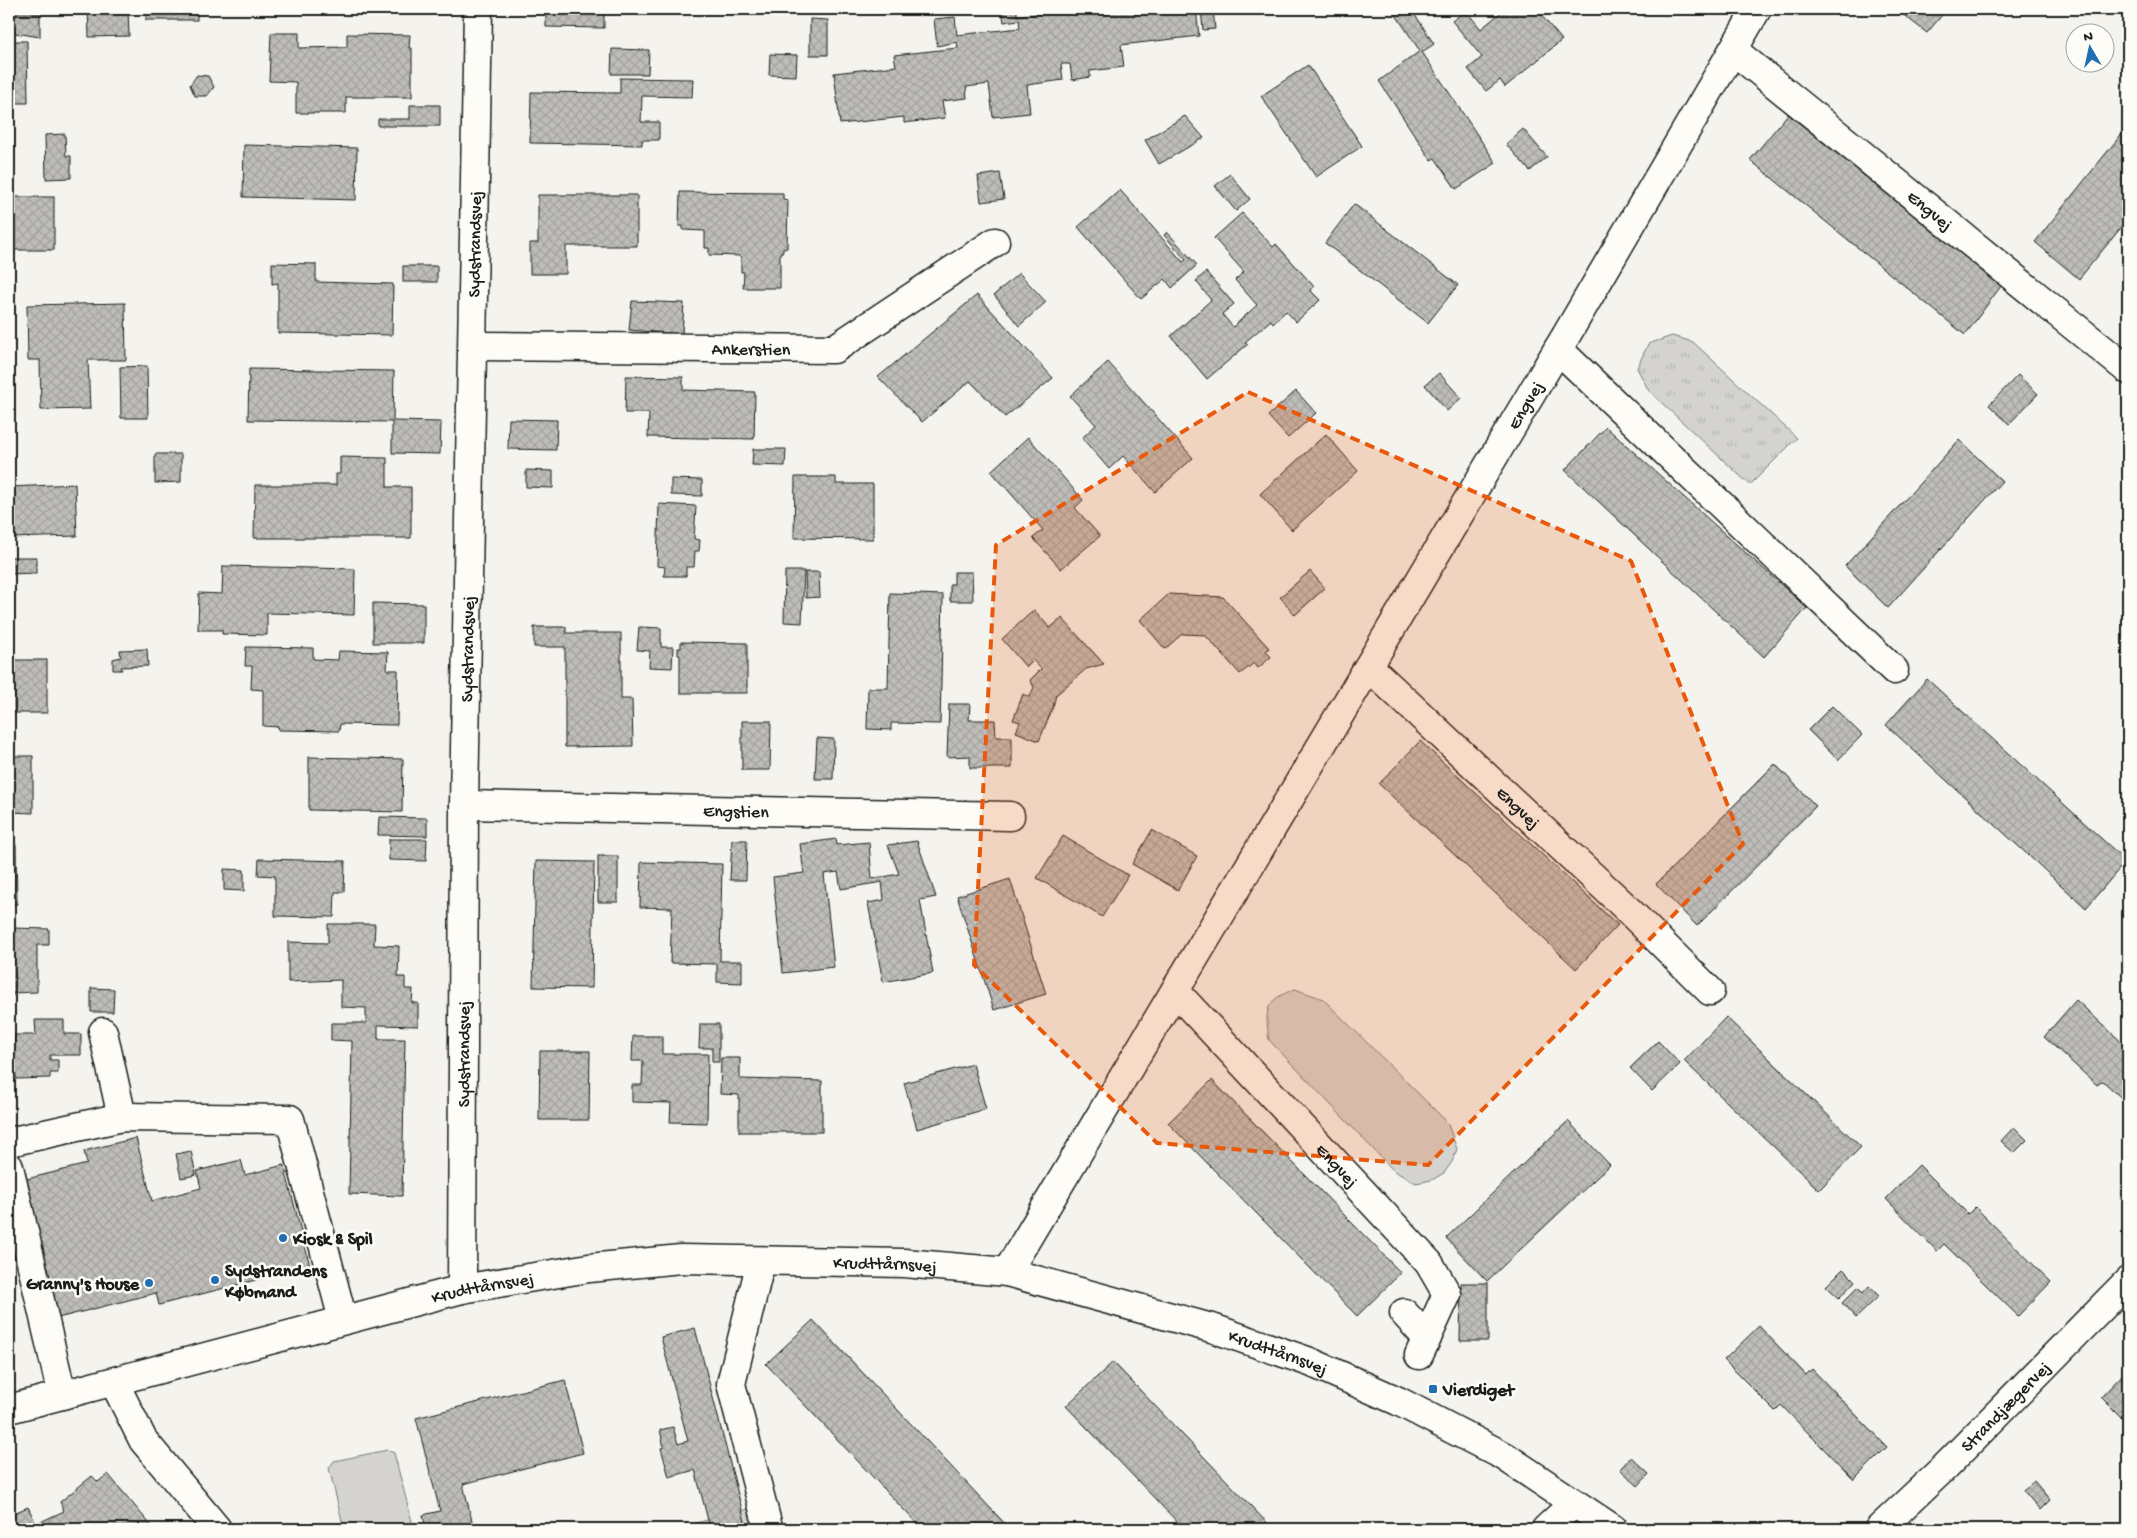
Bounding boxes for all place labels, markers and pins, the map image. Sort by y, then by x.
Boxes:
place label: Kiosk & Spil [292,1230,373,1251]
marker: Kiosk & Spil [277,1232,289,1244]
place label: Sydstrandens Købmand [224,1262,328,1304]
marker: Sydstrandens Købmand [209,1274,221,1286]
place label: Granny's House [26,1275,140,1296]
marker: Granny's House [143,1277,155,1289]
place label: Vierdiget [1442,1381,1516,1402]
marker: Vierdiget [1427,1383,1439,1395]

